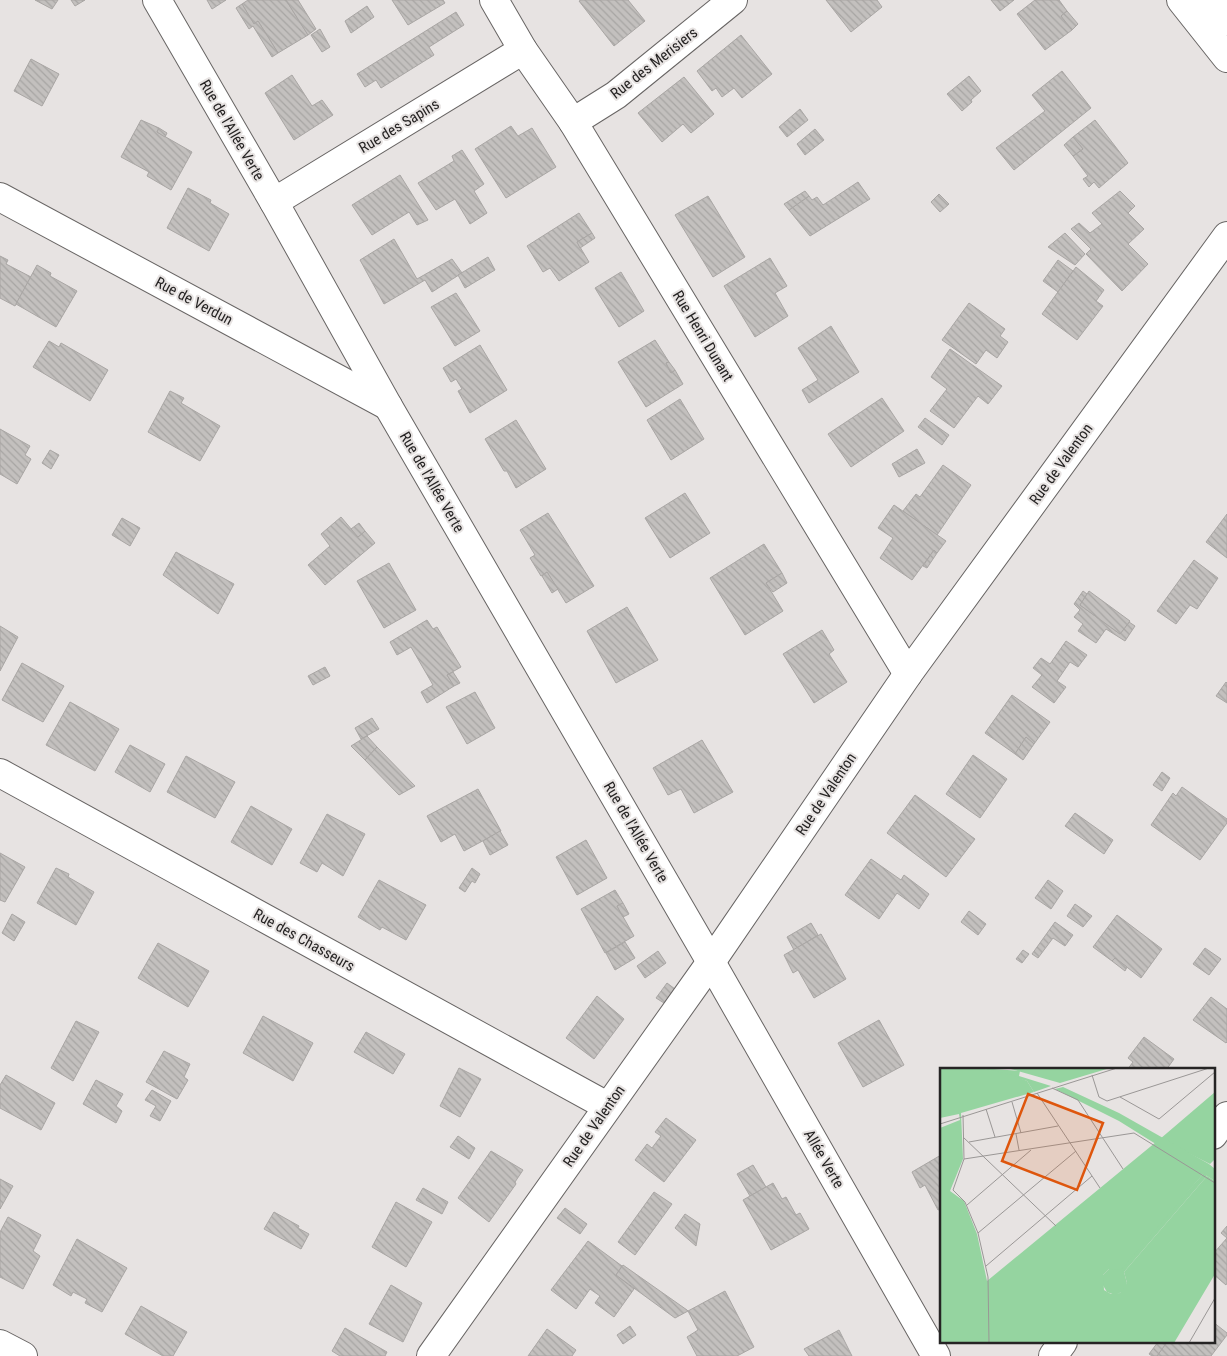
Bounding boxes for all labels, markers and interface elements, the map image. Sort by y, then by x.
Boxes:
street label: Rue des Merisiers [607,23,701,103]
street label: Rue de l'Allée Verte [196,76,268,184]
street label: Rue des Sapins [356,95,442,157]
street label: Rue de Verdun [152,273,236,329]
street label: Rue Henri Dunant [669,287,737,385]
street label: Rue de Valenton [1026,420,1096,508]
street label: Rue de l'Allée Verte [396,428,468,536]
street label: Rue de Valenton [792,749,860,839]
street label: Rue de l'Allée Verte [600,778,672,886]
street label: Rue des Chasseurs [250,905,358,975]
inset map [940,1068,1214,1344]
street label: Rue de Valenton [559,1082,629,1170]
street label: Allée Verte [800,1127,848,1191]

